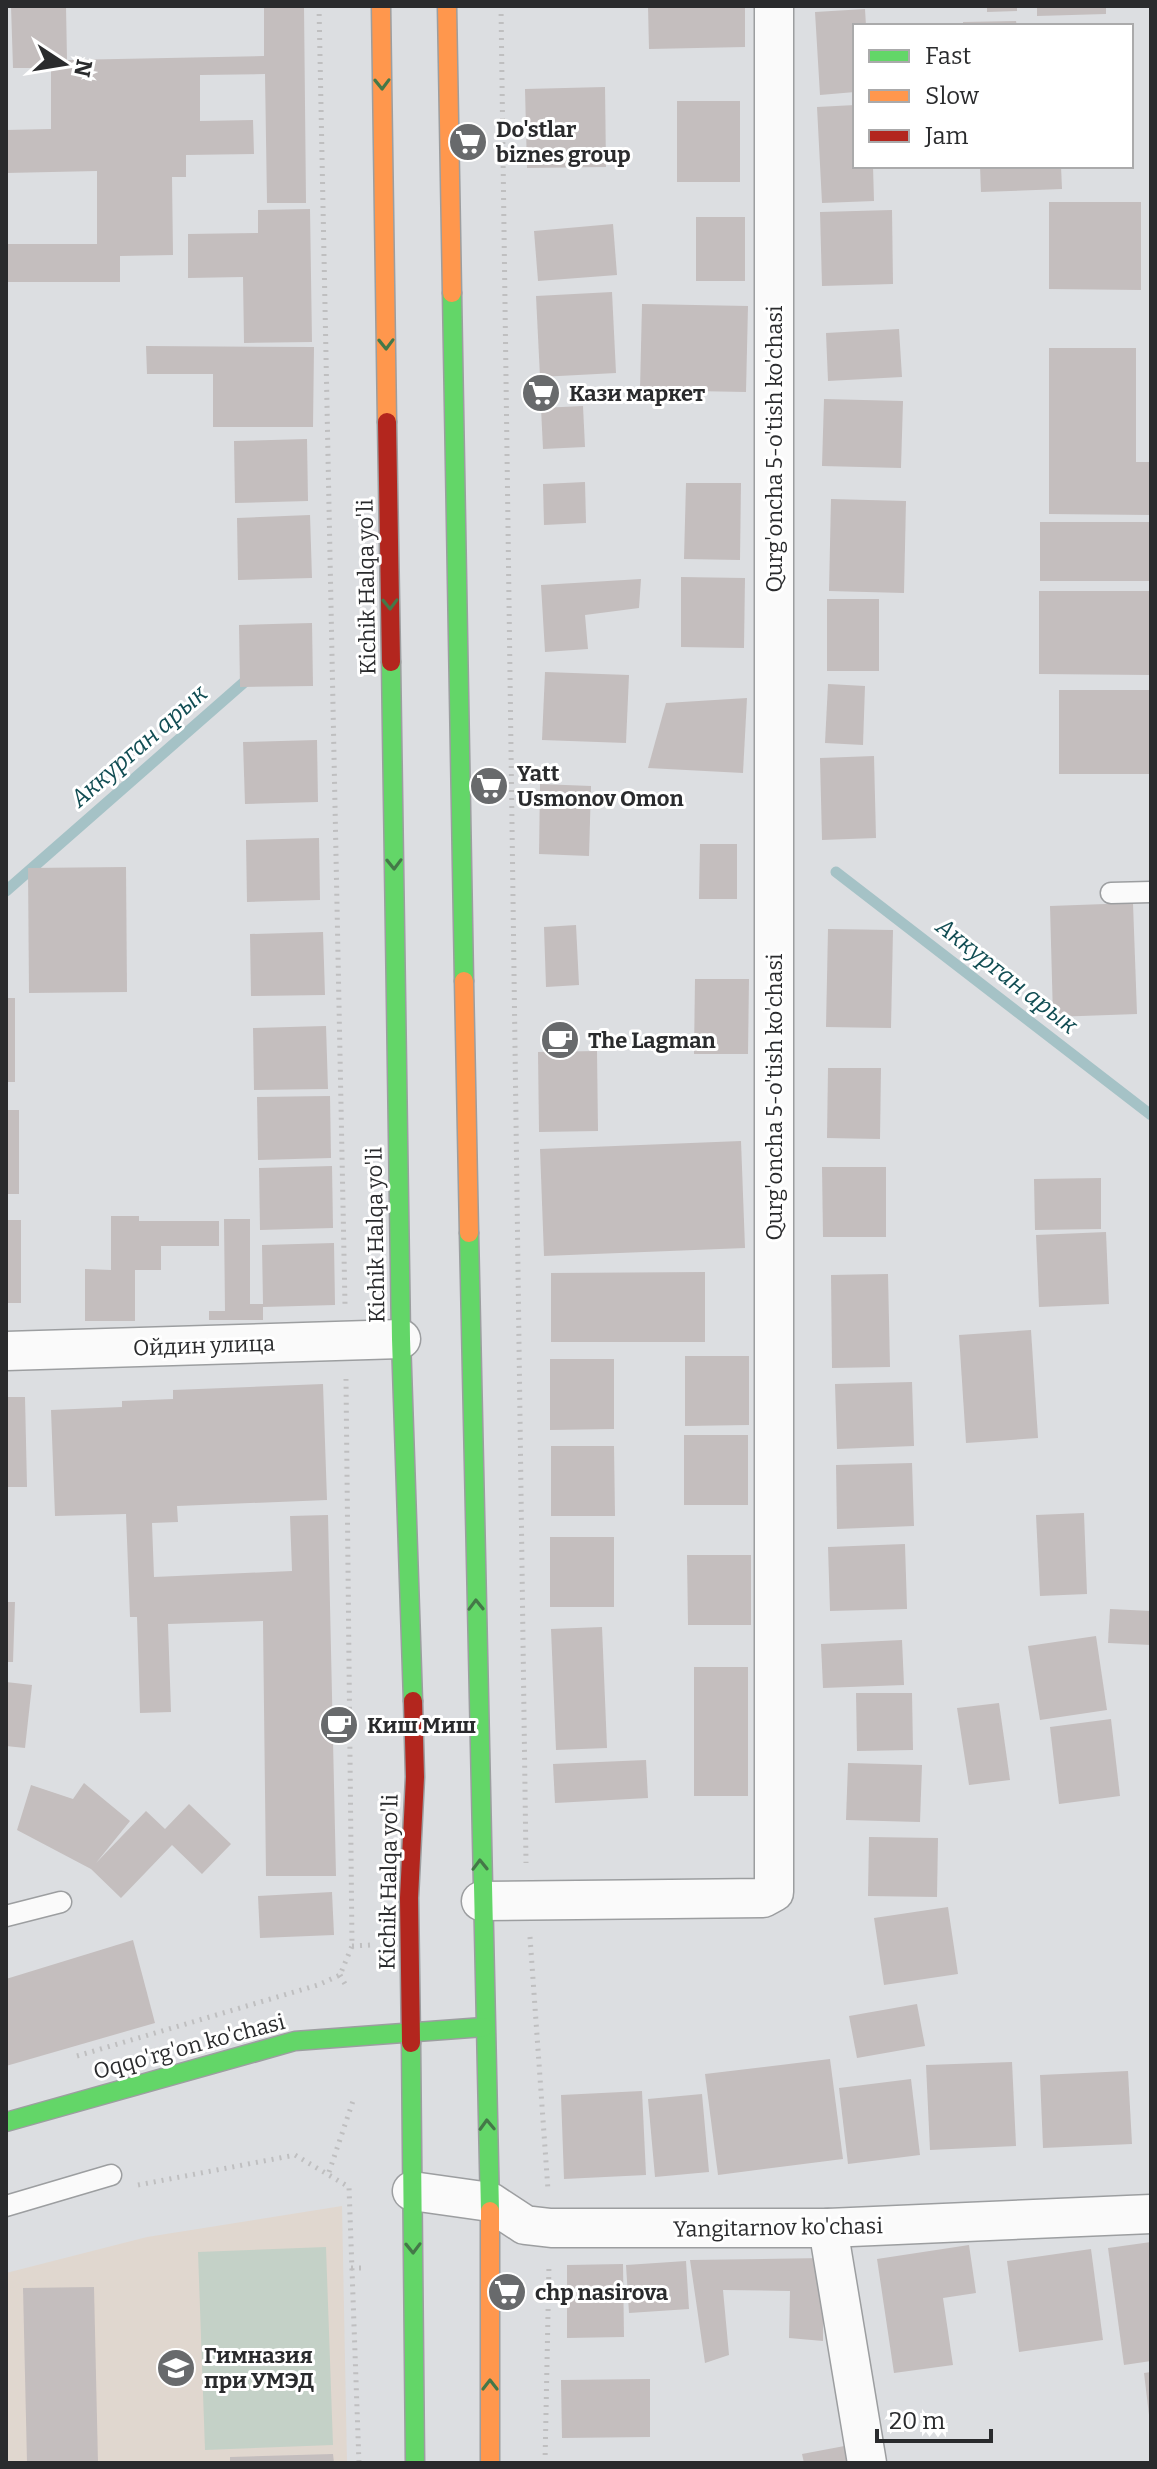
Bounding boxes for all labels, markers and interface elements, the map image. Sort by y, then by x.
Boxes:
north arrow [24,24,104,104]
legend [853,24,1133,168]
text: Fast [925,42,971,70]
text: N [68,57,98,79]
one-way arrow [374,78,391,91]
text: Slow [925,82,980,110]
place label: Do'stlar biznes group [496,116,631,168]
supermarket icon: Do'stlar biznes group [447,121,489,163]
text: Jam [924,122,969,150]
street label: Qurg'oncha 5-o'tish ko'chasi [761,305,788,593]
one-way arrow [377,338,395,351]
supermarket icon: Кази маркет [520,372,562,414]
place label: Кази маркет [569,380,705,407]
street label: Kichik Halqa yo'li [351,498,382,675]
one-way arrow [381,598,399,611]
water label: Аккурган арык [64,679,213,813]
place label: Yatt Usmonov Omon [517,760,684,812]
supermarket icon: Yatt Usmonov Omon [468,765,510,807]
one-way arrow [385,858,403,871]
water label: Аккурган арык [930,912,1084,1040]
street label: Qurg'oncha 5-o'tish ko'chasi [761,953,788,1241]
cafe icon: The Lagman [539,1019,581,1061]
place label: The Lagman [588,1027,716,1054]
street label: Kichik Halqa yo'li [360,1146,391,1323]
street label: Ойдин улица [132,1330,276,1361]
one-way arrow [467,1598,484,1611]
cafe icon: Киш Миш [318,1704,360,1746]
place label: Киш Миш [367,1712,476,1739]
street label: Kichik Halqa yo'li [373,1793,404,1970]
one-way arrow [471,1858,489,1871]
street label: Oqqo'rg'on ko'chasi [90,2008,288,2085]
one-way arrow [479,2118,496,2131]
street label: Yangitarnov ko'chasi [673,2212,883,2243]
one-way arrow [404,2242,421,2255]
supermarket icon: chp nasirova [486,2271,528,2313]
place label: chp nasirova [535,2279,669,2306]
place label: Гимназия при УМЭД [204,2342,314,2394]
school or university icon: Гимназия при УМЭД [155,2347,197,2389]
one-way arrow [481,2378,499,2391]
scale bar [877,2393,991,2443]
text: 20 m [889,2407,945,2435]

